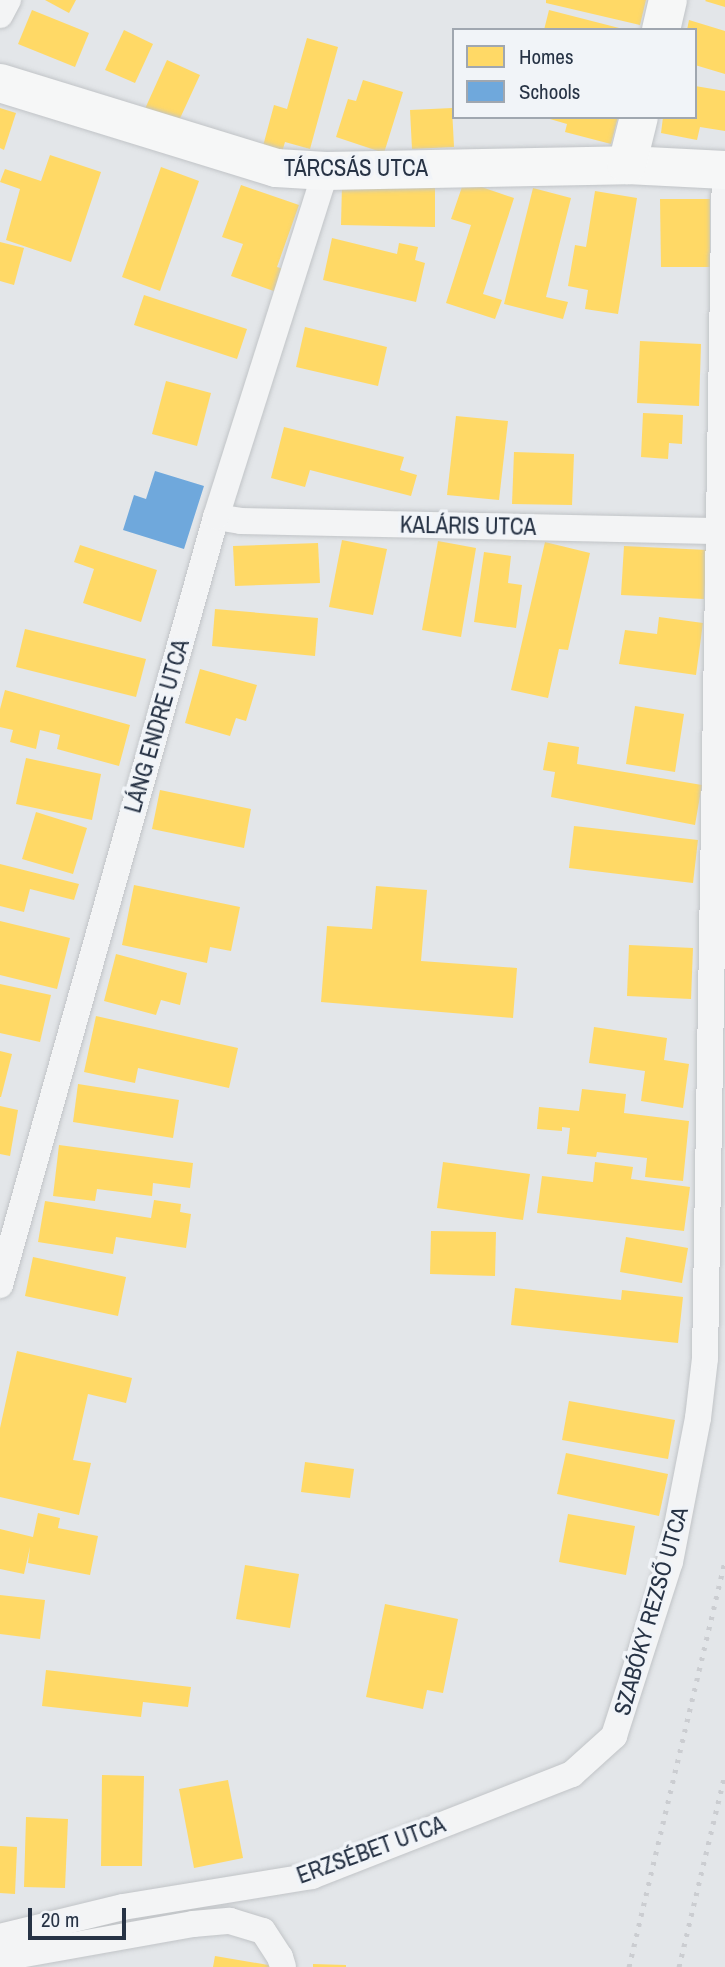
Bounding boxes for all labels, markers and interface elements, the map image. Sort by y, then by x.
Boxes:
legend [452,28,697,119]
text: Homes [519,42,574,71]
text: Schools [519,77,580,106]
street label: TÁRCSÁS UTCA [284,154,428,182]
street label: KALÁRIS UTCA [400,511,536,541]
street label: LÁNG ENDRE UTCA [119,636,195,816]
street label: SZABÓKY REZSŐ UTCA [608,1503,694,1719]
street label: ERZSÉBET UTCA [293,1810,449,1890]
scale bar [32,1894,130,1938]
text: 20 m [41,1905,79,1934]

